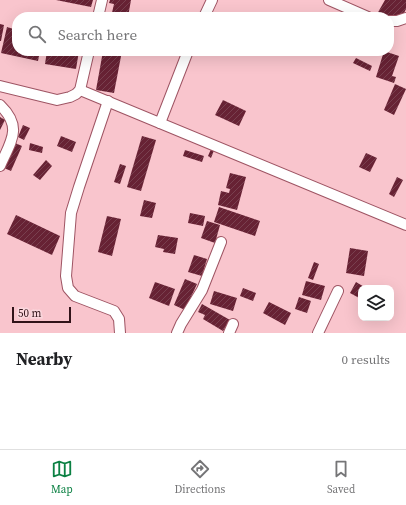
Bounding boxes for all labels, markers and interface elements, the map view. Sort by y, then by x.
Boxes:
search box [12,12,394,56]
icon: search [26,23,48,45]
text: Search here [58,24,137,45]
map controls [358,285,394,321]
button: layers [358,285,394,321]
scale bar [12,305,71,324]
text: 50 m [18,306,41,321]
text: Nearby [16,347,72,371]
text: 0 results [342,351,390,368]
tab: Map [51,458,73,497]
tab: Directions [174,458,225,497]
tab: Saved [327,458,355,497]

